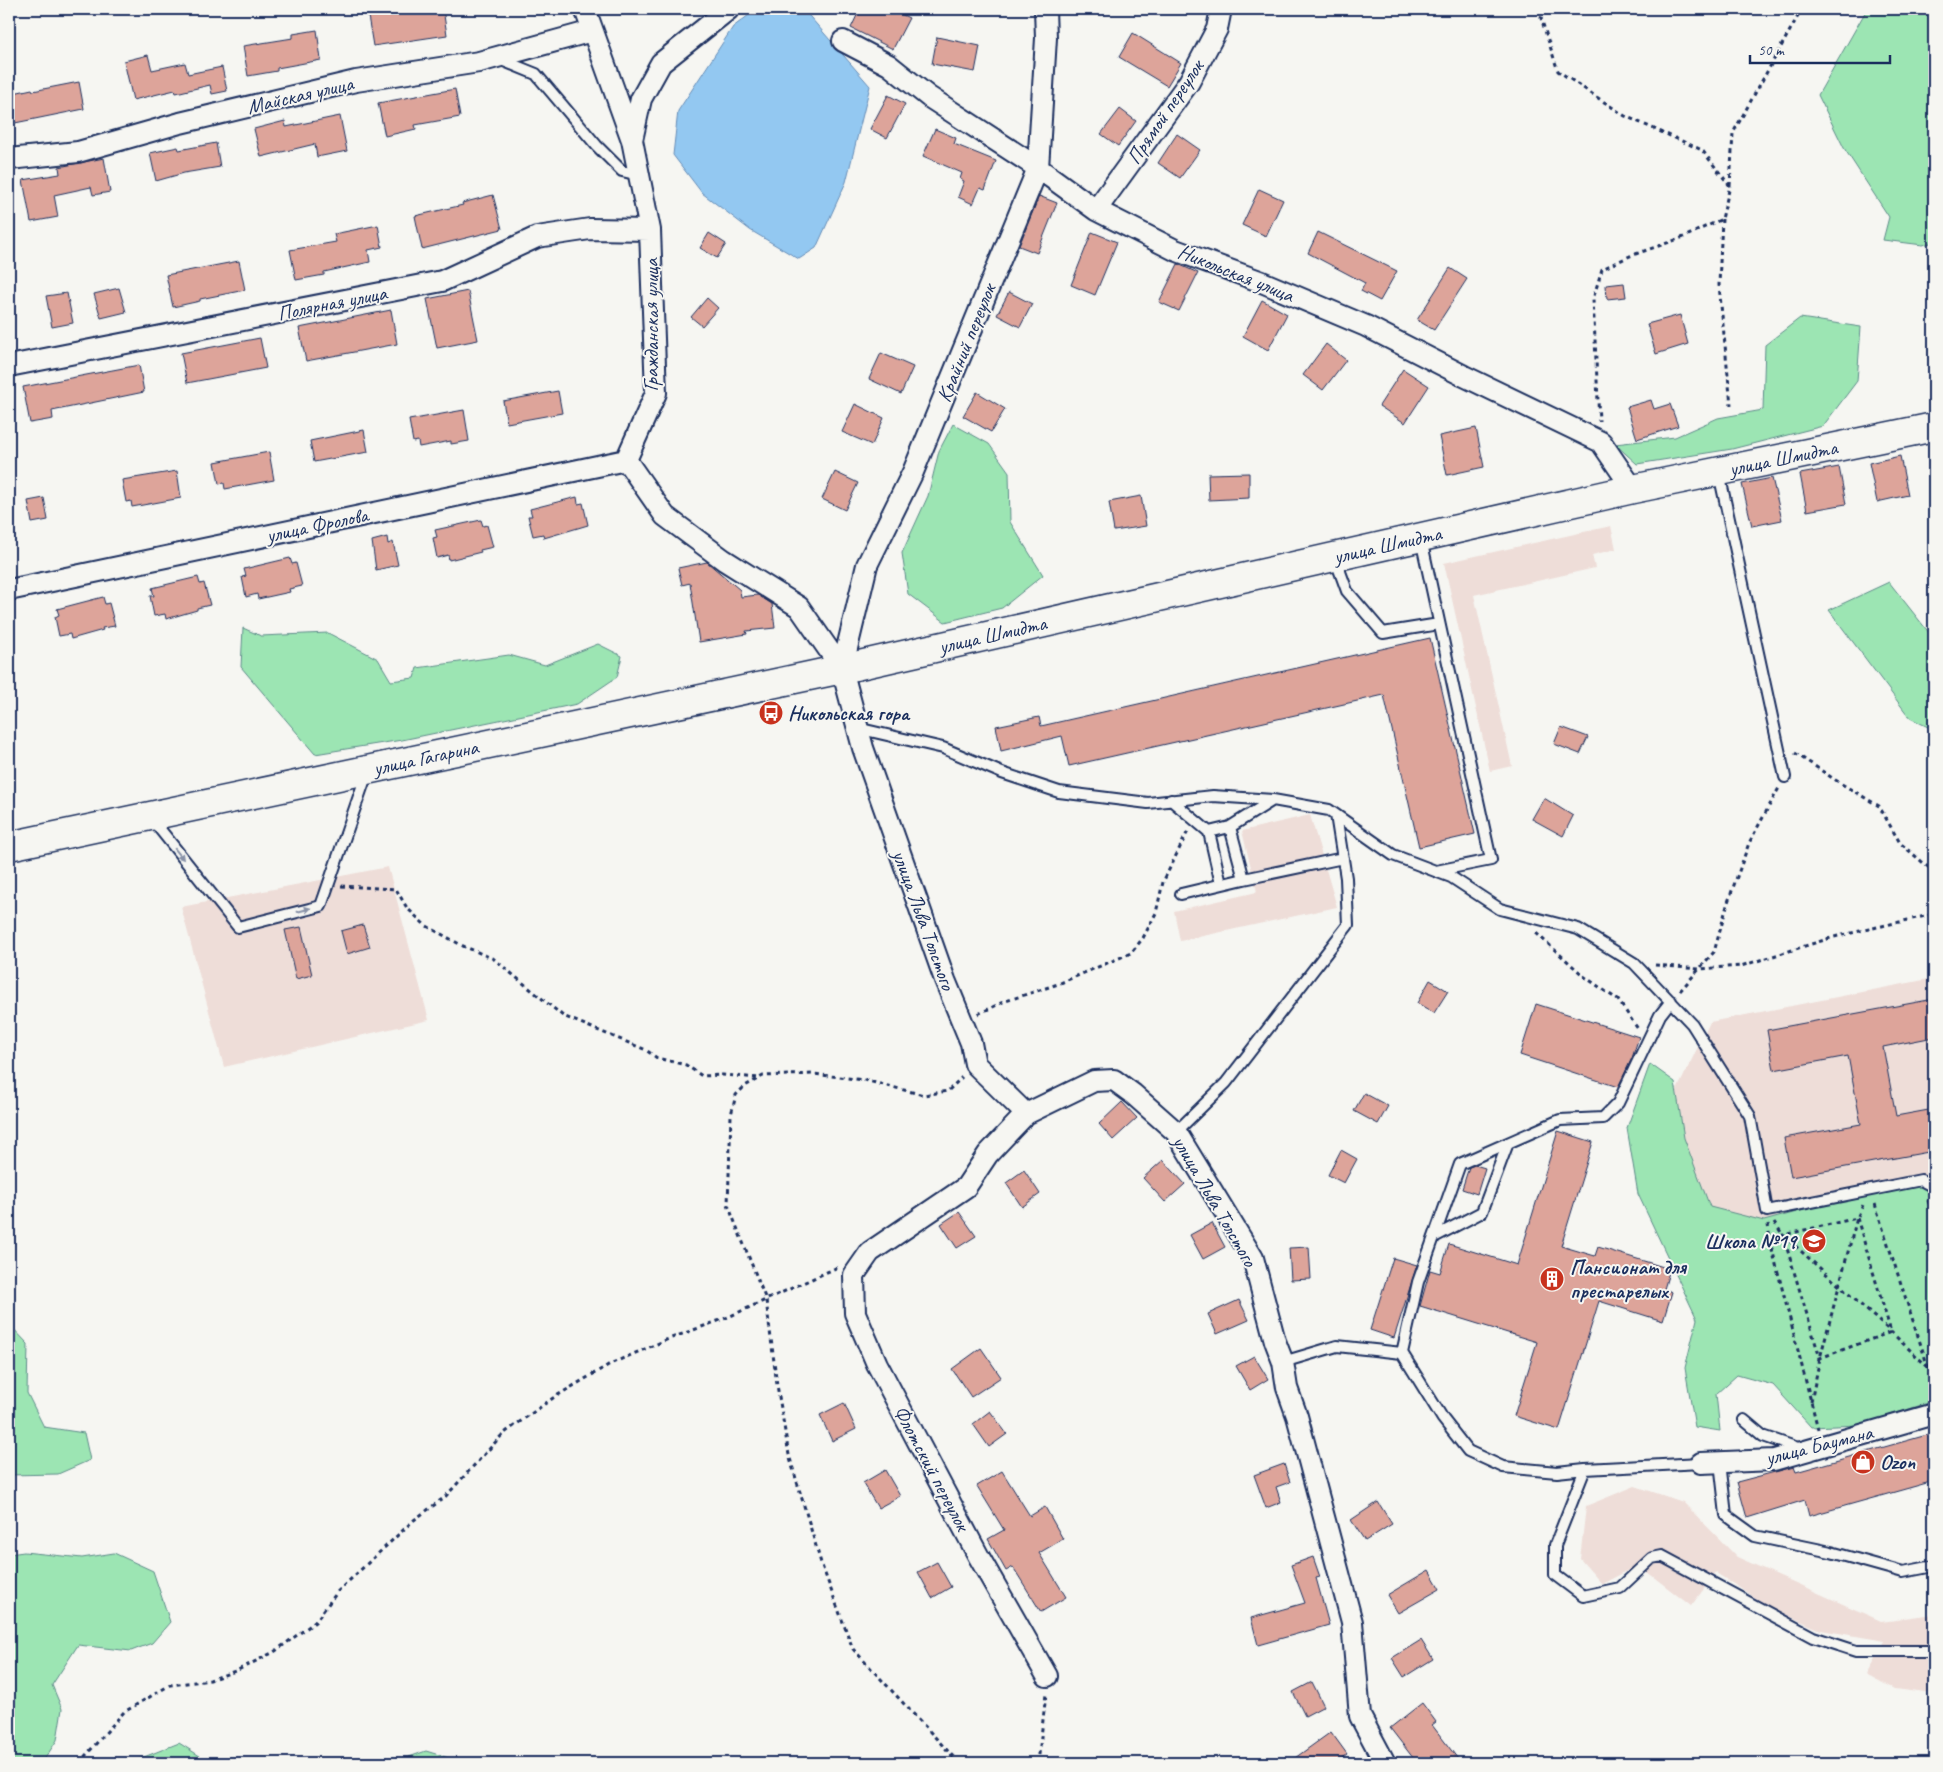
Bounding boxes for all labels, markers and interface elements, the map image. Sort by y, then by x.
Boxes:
scale bar [1750,32,1890,64]
text: 50 m [1758,41,1785,60]
street label: Прямой переулок [1121,53,1211,169]
street label: Майская улица [245,70,357,120]
street label: Никольская улица [1174,238,1299,309]
street label: Гражданская улица [638,257,664,391]
street label: Крайний переулок [931,278,1002,406]
street label: Полярная улица [275,279,391,326]
street label: улица Шмидта [1725,434,1841,482]
street label: улица Фролова [262,501,373,549]
street label: улица Шмидта [1329,520,1445,570]
street label: улица Шмидта [934,610,1050,660]
bus stop icon: Никольская гора [758,700,784,726]
place label: Никольская гора [788,700,911,726]
street label: улица Гагарина [369,733,482,782]
street label: улица Льва Толстого [886,844,962,995]
one-way arrow [174,847,185,860]
one-way arrow [297,906,312,914]
street label: улица Льва Толстого [1166,1129,1264,1273]
place label: Школа №19 [1705,1228,1799,1254]
school or university icon: Школа №19 [1801,1228,1827,1254]
place label: Пансионат для престарелых [1570,1254,1688,1304]
building icon: Пансионат для престарелых [1539,1266,1565,1292]
street label: Флотский переулок [888,1401,977,1537]
street label: улица Баумана [1761,1419,1877,1471]
shop icon: Ozon [1850,1449,1876,1475]
place label: Ozon [1880,1449,1915,1475]

